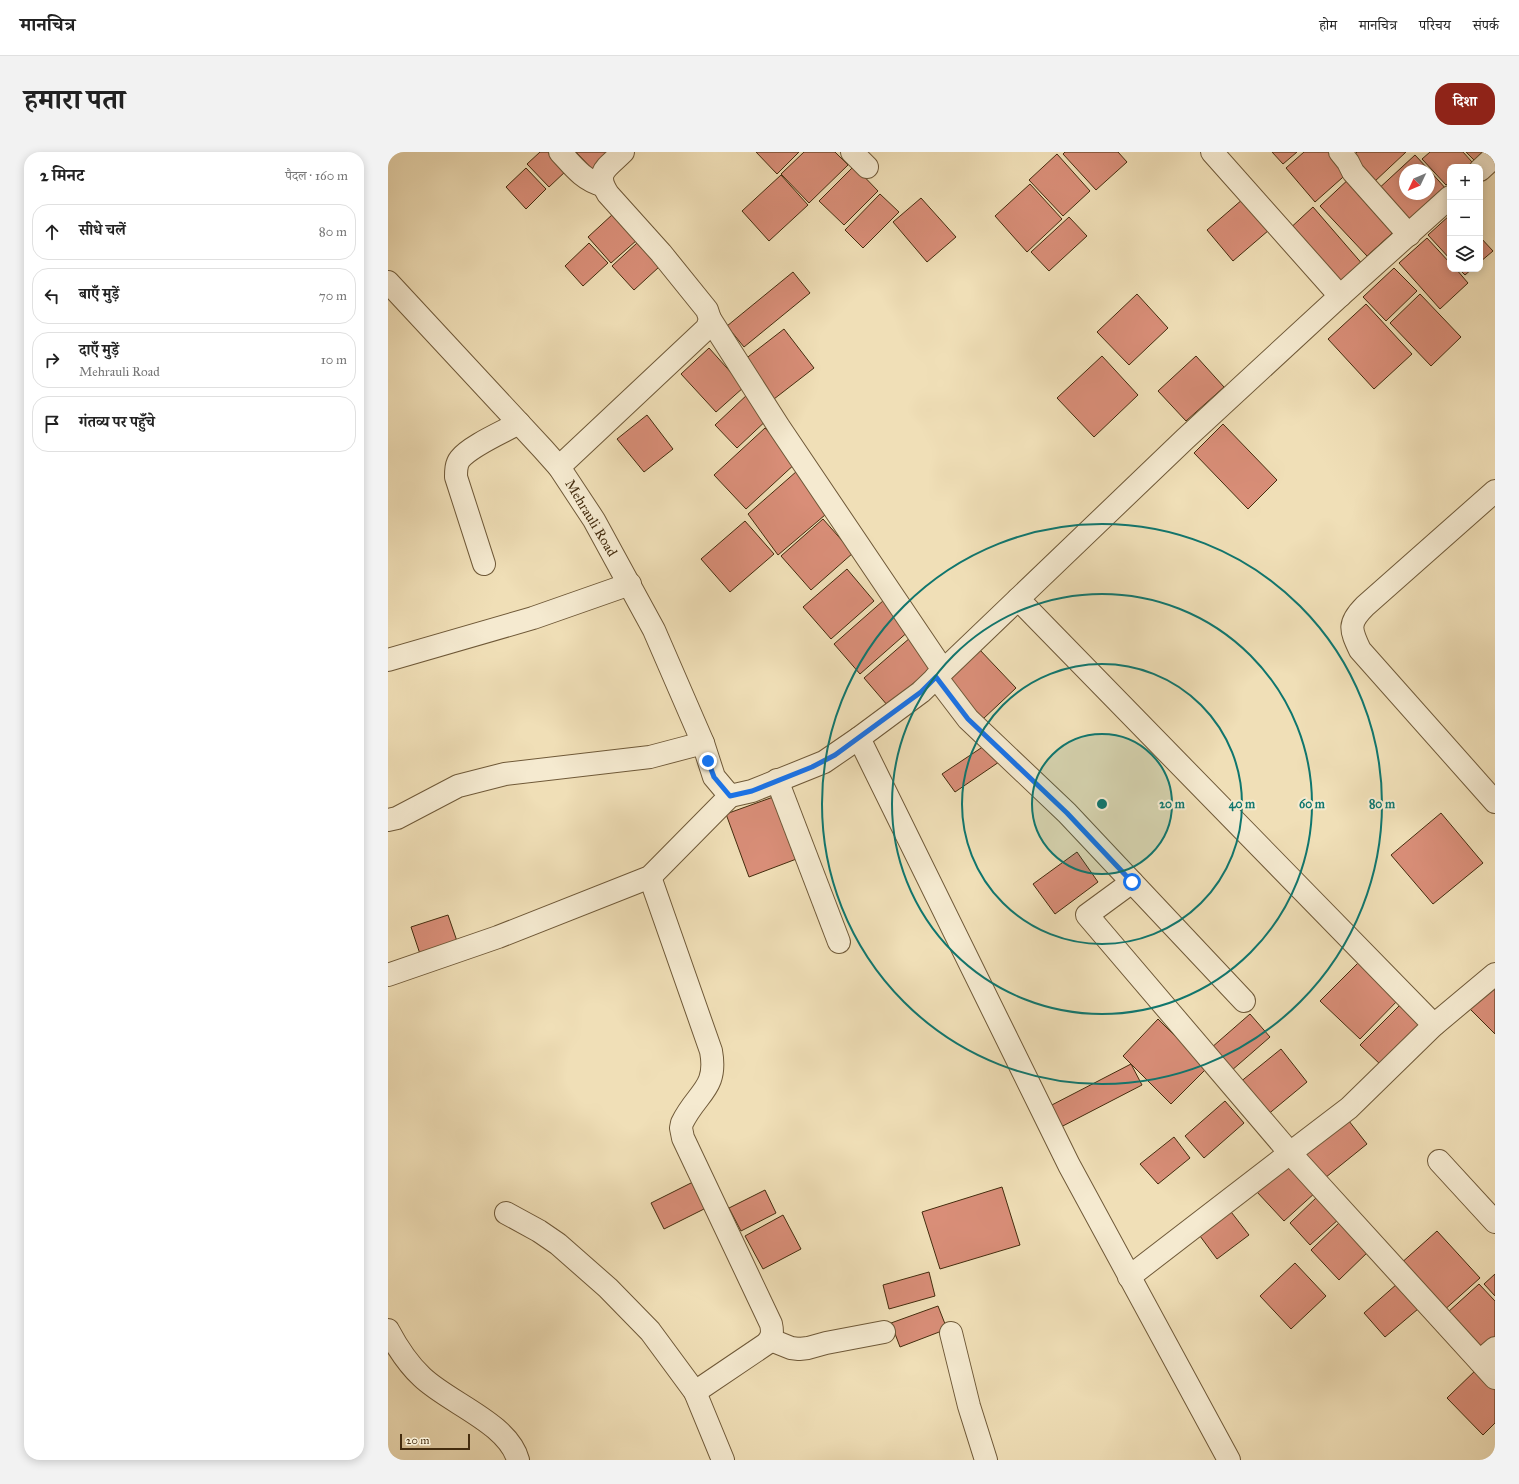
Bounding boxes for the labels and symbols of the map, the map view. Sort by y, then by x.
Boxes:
north arrow [1399,164,1435,200]
street label: Mehrauli Road [561,476,621,560]
route end [699,752,717,770]
centre of rings [1095,797,1109,811]
text: 20 m [1159,797,1186,811]
text: 40 m [1229,797,1256,812]
text: 60 m [1299,797,1326,811]
text: 80 m [1369,797,1396,811]
route start [1123,873,1141,891]
scale bar [400,1432,470,1451]

